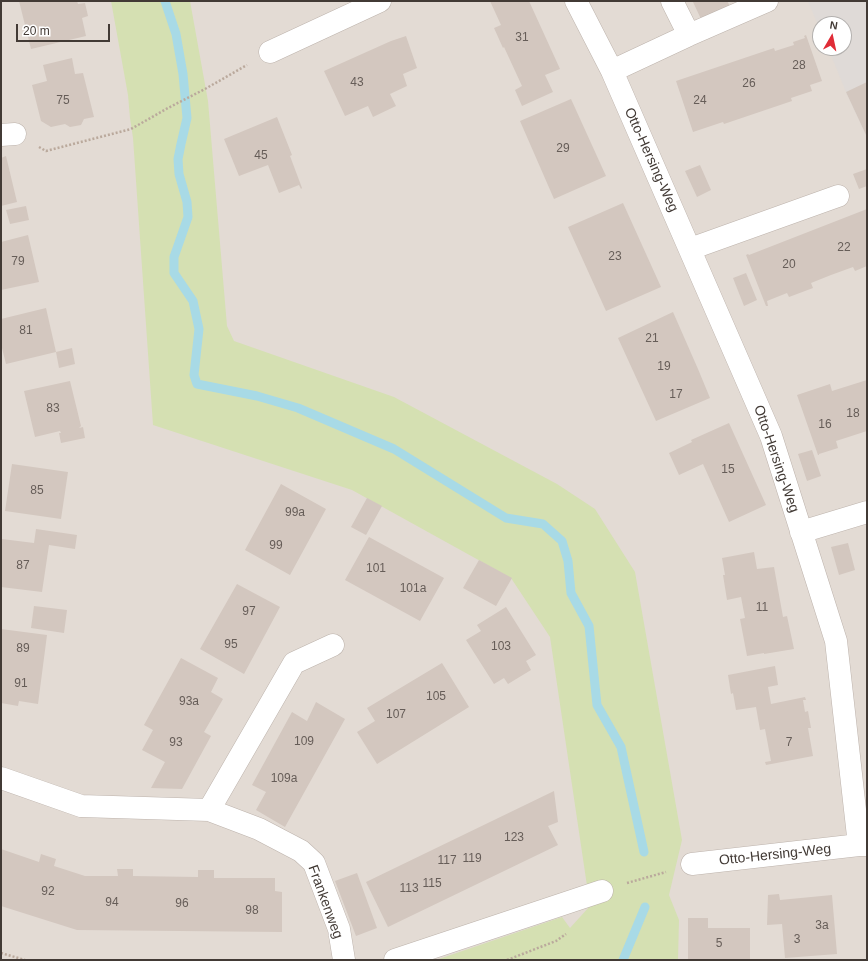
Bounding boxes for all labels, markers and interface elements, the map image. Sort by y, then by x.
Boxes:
scale bar [18,16,112,42]
north arrow [812,16,852,56]
text: N [829,19,839,32]
text: 20 m [23,24,50,38]
house number: 31 [515,31,529,45]
house number: 28 [792,59,806,73]
house number: 43 [350,76,364,90]
house number: 26 [742,77,756,91]
house number: 75 [56,94,70,108]
house number: 24 [693,94,707,108]
street label: Otto-Hersing-Weg [620,105,682,215]
house number: 29 [556,142,570,156]
house number: 45 [254,149,268,163]
house number: 22 [837,241,851,255]
house number: 23 [608,250,622,264]
house number: 79 [11,255,25,269]
house number: 20 [782,258,796,272]
house number: 81 [19,324,33,338]
house number: 21 [645,332,659,346]
house number: 19 [657,360,671,374]
house number: 17 [669,388,683,402]
house number: 83 [46,402,60,416]
street label: Otto-Hersing-Weg [750,403,802,515]
house number: 18 [846,407,860,421]
house number: 16 [818,418,832,432]
house number: 15 [721,463,735,477]
house number: 85 [30,484,44,498]
house number: 99a [285,506,305,520]
house number: 99 [269,539,283,553]
house number: 87 [16,559,30,573]
house number: 101 [366,562,386,576]
house number: 101a [400,582,426,596]
house number: 11 [756,601,768,615]
house number: 97 [242,605,256,619]
house number: 95 [224,638,238,652]
house number: 103 [491,640,511,654]
house number: 89 [16,642,30,656]
house number: 91 [14,677,28,691]
house number: 105 [426,690,446,704]
house number: 93a [179,695,199,709]
house number: 107 [386,708,406,722]
house number: 109 [294,735,314,749]
house number: 93 [169,736,183,750]
house number: 7 [786,736,792,750]
house number: 109a [271,772,297,786]
house number: 123 [504,831,524,845]
street label: Otto-Hersing-Weg [718,841,832,869]
house number: 119 [462,852,482,866]
house number: 117 [437,854,457,868]
street label: Frankenweg [304,863,346,941]
house number: 115 [422,877,442,891]
house number: 113 [399,882,419,896]
house number: 92 [41,885,55,899]
house number: 94 [105,896,119,910]
house number: 96 [175,897,189,911]
house number: 98 [245,904,259,918]
house number: 3a [815,919,829,933]
house number: 3 [794,933,800,947]
house number: 5 [716,937,722,951]

